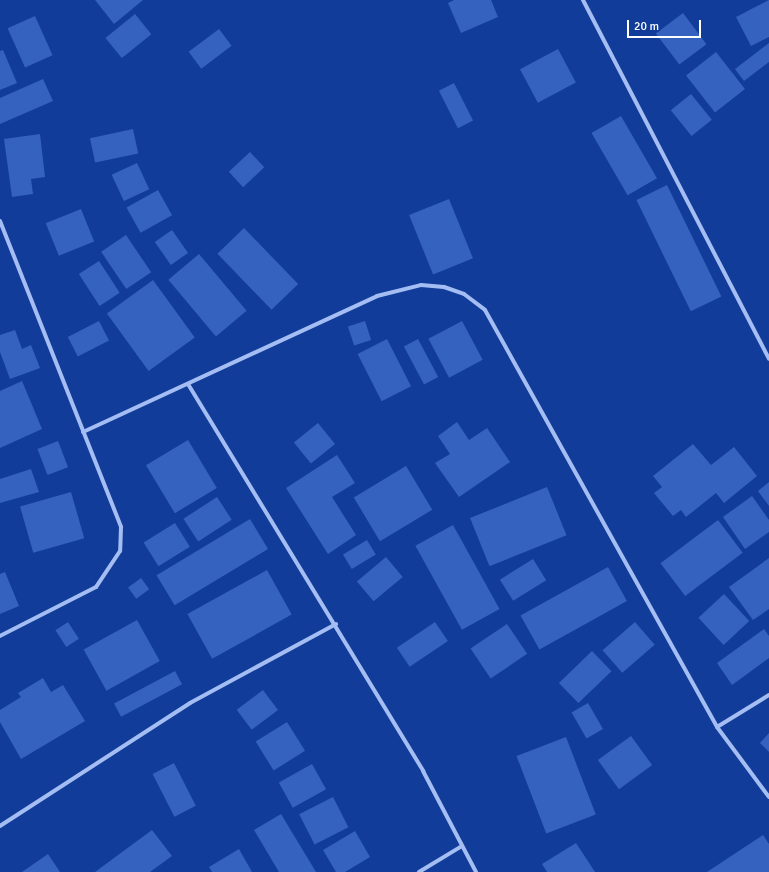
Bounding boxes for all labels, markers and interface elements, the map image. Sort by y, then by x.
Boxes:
scale bar [629,12,703,38]
text: 20 m [634,19,659,34]

